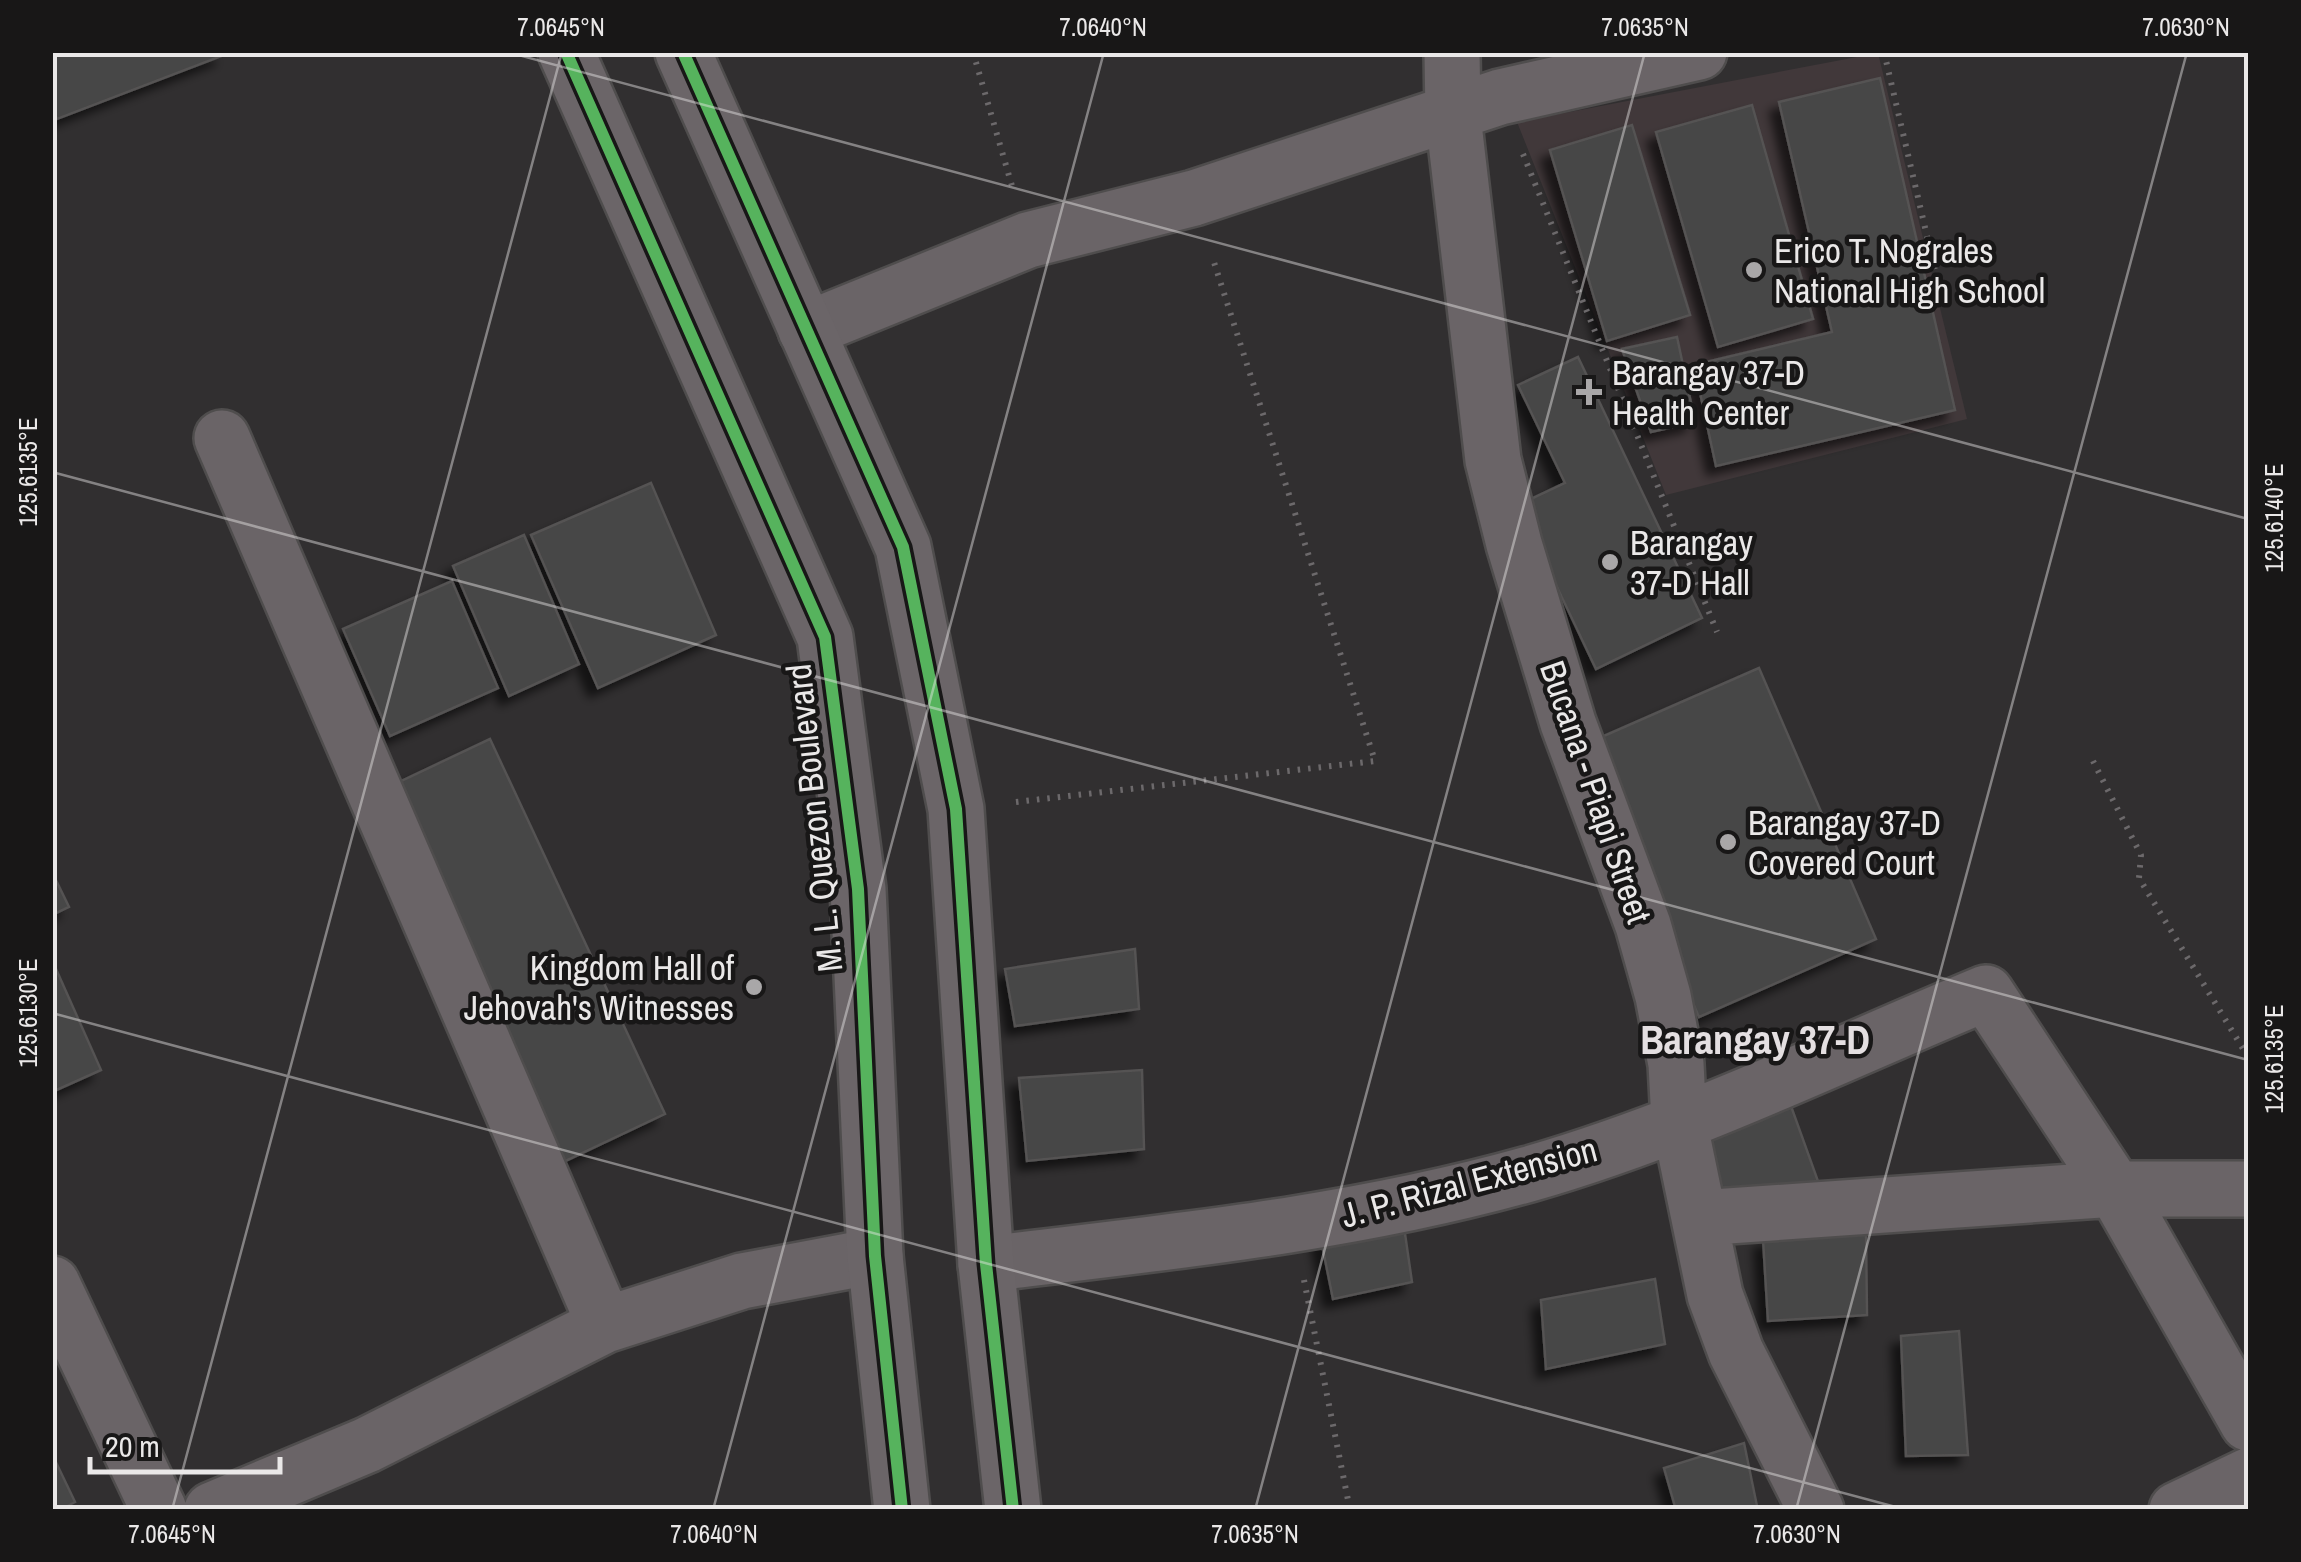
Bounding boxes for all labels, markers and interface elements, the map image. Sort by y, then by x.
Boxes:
text: 7.0645°N [517,10,605,44]
text: 7.0640°N [1059,10,1147,44]
text: 7.0635°N [1601,10,1689,44]
text: 7.0630°N [2142,10,2230,44]
place label: Erico T. Nograles National High School [1774,227,2045,314]
marker: Erico T. Nograles National High School [1743,259,1765,281]
place label: Barangay 37-D Health Center [1612,349,1805,436]
marker: Barangay 37-D Health Center [1576,379,1602,405]
text: 125.6135°E [11,417,45,527]
text: 125.6140°E [2257,463,2291,573]
place label: Barangay 37-D Hall [1630,519,1754,606]
marker: Barangay 37-D Hall [1599,551,1621,573]
street label: Bucana - Piapi Street [1529,655,1663,929]
street label: M. L. Quezon Boulevard [774,662,854,974]
place label: Barangay 37-D Covered Court [1748,799,1941,886]
marker: Barangay 37-D Covered Court [1717,831,1739,853]
place label: Kingdom Hall of Jehovah's Witnesses [464,944,734,1031]
text: 125.6130°E [11,958,45,1068]
marker: Kingdom Hall of Jehovah's Witnesses [743,976,765,998]
text: 125.6135°E [2257,1004,2291,1114]
district label: Barangay 37-D [1640,1013,1870,1066]
street label: J. P. Rizal Extension [1336,1125,1602,1239]
scale bar [90,1412,280,1474]
text: 20 m [105,1426,160,1466]
text: 7.0645°N [128,1517,216,1551]
text: 7.0640°N [670,1517,758,1551]
text: 7.0635°N [1211,1517,1299,1551]
text: 7.0630°N [1753,1517,1841,1551]

